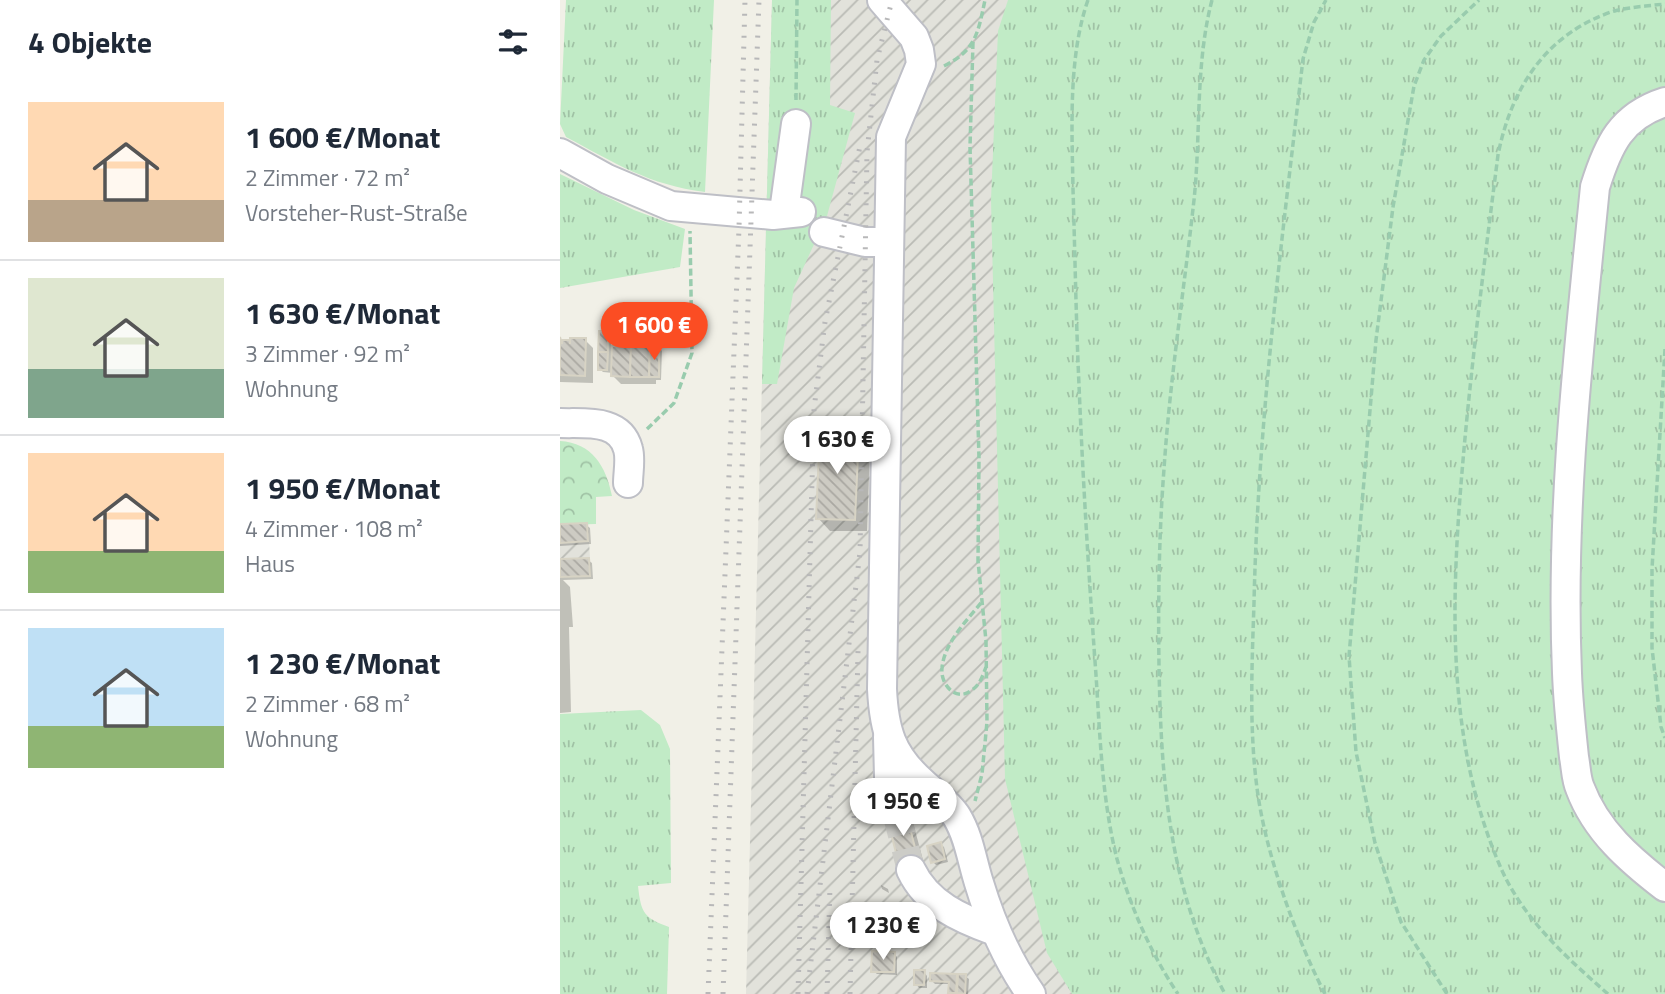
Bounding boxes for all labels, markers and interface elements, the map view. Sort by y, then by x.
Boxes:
text: 4 Objekte [28,19,152,65]
icon: filters [494,23,532,61]
text: 1 600 €/Monat [245,114,441,160]
icon: home [84,130,168,214]
text: 2 Zimmer · 72 m² [245,160,410,195]
text: Vorsteher-Rust-Straße [245,195,468,230]
text: 1 630 €/Monat [245,290,441,336]
pin: 1 600 € [589,302,719,362]
icon: home [84,306,168,390]
text: 1 600 € [617,307,691,342]
text: 3 Zimmer · 92 m² [245,336,410,371]
text: Wohnung [245,371,338,406]
pin: 1 630 € [772,416,902,476]
text: 1 630 € [800,421,874,456]
text: 1 950 €/Monat [245,465,441,511]
icon: home [84,481,168,565]
text: 4 Zimmer · 108 m² [245,511,423,546]
text: Haus [245,546,295,581]
text: 1 230 €/Monat [245,640,441,686]
icon: home [84,656,168,740]
text: 2 Zimmer · 68 m² [245,686,410,721]
text: Wohnung [245,721,338,756]
pin: 1 950 € [838,778,968,838]
text: 1 950 € [866,783,940,818]
pin: 1 230 € [818,902,948,962]
text: 1 230 € [846,907,920,942]

